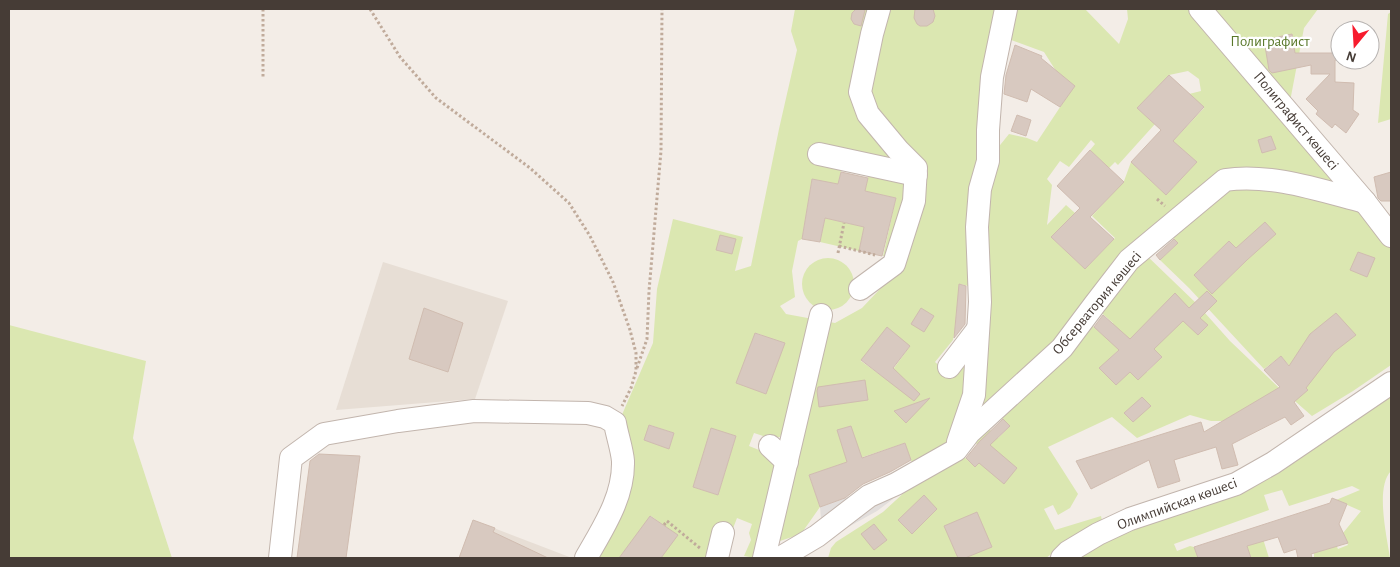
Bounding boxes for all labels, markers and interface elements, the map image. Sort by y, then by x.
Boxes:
north arrow [1330,20,1380,70]
park label: Полиграфист [1230,34,1310,49]
text: N [1344,48,1358,65]
street label: Полиграфист көшесі [1251,69,1341,173]
street label: Обсерватория көшесі [1050,248,1144,358]
street label: Олимпийская көшесі [1115,475,1239,533]

